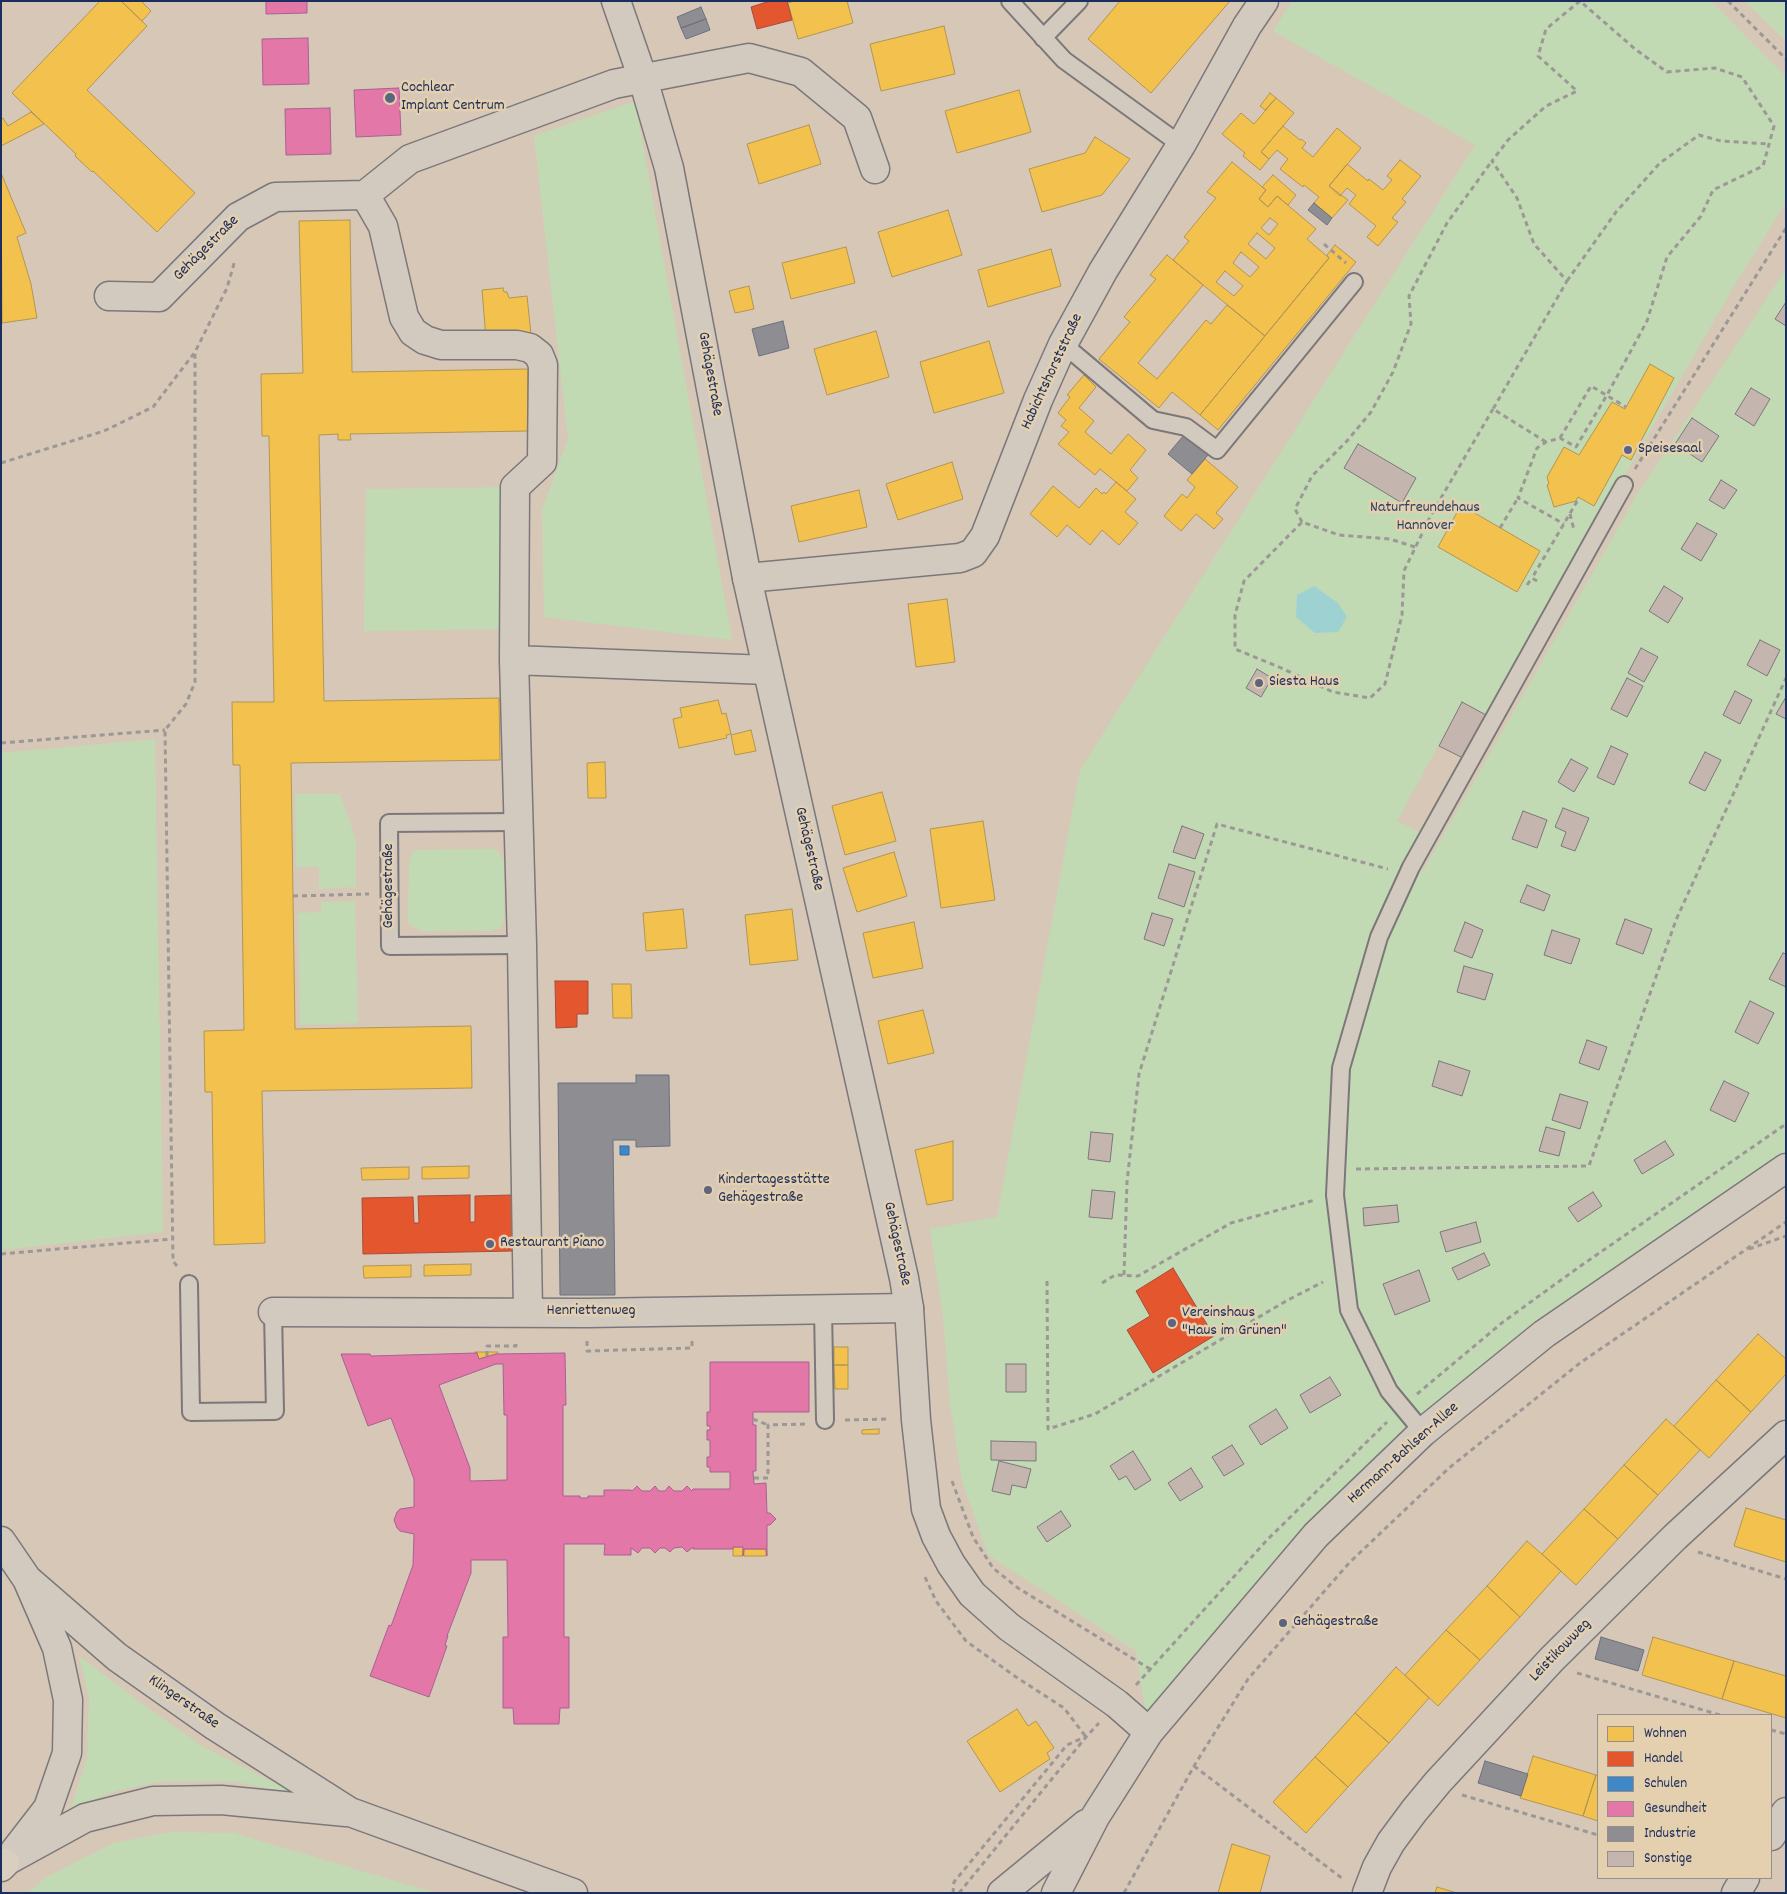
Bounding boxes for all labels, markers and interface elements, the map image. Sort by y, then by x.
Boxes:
place label: Cochlear Implant Centrum [401,79,505,117]
marker: Cochlear Implant Centrum [383,91,397,105]
street label: Gehägestraße [170,212,244,286]
street label: Habichtshorststraße [1018,311,1088,433]
street label: Gehägestraße [692,330,726,418]
place label: Speisesaal [1638,440,1702,460]
marker: Speisesaal [1622,444,1634,456]
park label: Naturfreundehaus Hannover [1370,499,1480,537]
place label: Siesta Haus [1269,673,1339,693]
marker: Siesta Haus [1253,677,1265,689]
street label: Gehägestraße [789,805,827,893]
street label: Gehägestraße [380,843,400,929]
place label: Kindertagesstätte Gehägestraße [718,1171,830,1209]
marker: Kindertagesstätte Gehägestraße [702,1184,714,1196]
street label: Gehägestraße [878,1200,914,1288]
place label: Restaurant Piano [500,1234,604,1254]
marker: Restaurant Piano [484,1238,496,1250]
street label: Henriettenweg [546,1302,636,1322]
place label: Vereinshaus "Haus im Grünen" [1182,1304,1287,1342]
marker: Vereinshaus "Haus im Grünen" [1166,1317,1178,1329]
street label: Hermann-Bahlsen-Allee [1344,1399,1464,1509]
place label: Gehägestraße [1293,1613,1378,1633]
street label: Leistikowweg [1526,1615,1596,1687]
marker: Gehägestraße [1277,1617,1289,1629]
street label: Klingerstraße [144,1672,222,1734]
legend [1597,1714,1772,1879]
text: Wohnen [1644,1723,1687,1745]
text: Handel [1644,1748,1683,1770]
text: Schulen [1644,1773,1687,1795]
text: Gesundheit [1644,1798,1707,1820]
text: Industrie [1644,1823,1696,1845]
text: Sonstige [1644,1848,1692,1870]

